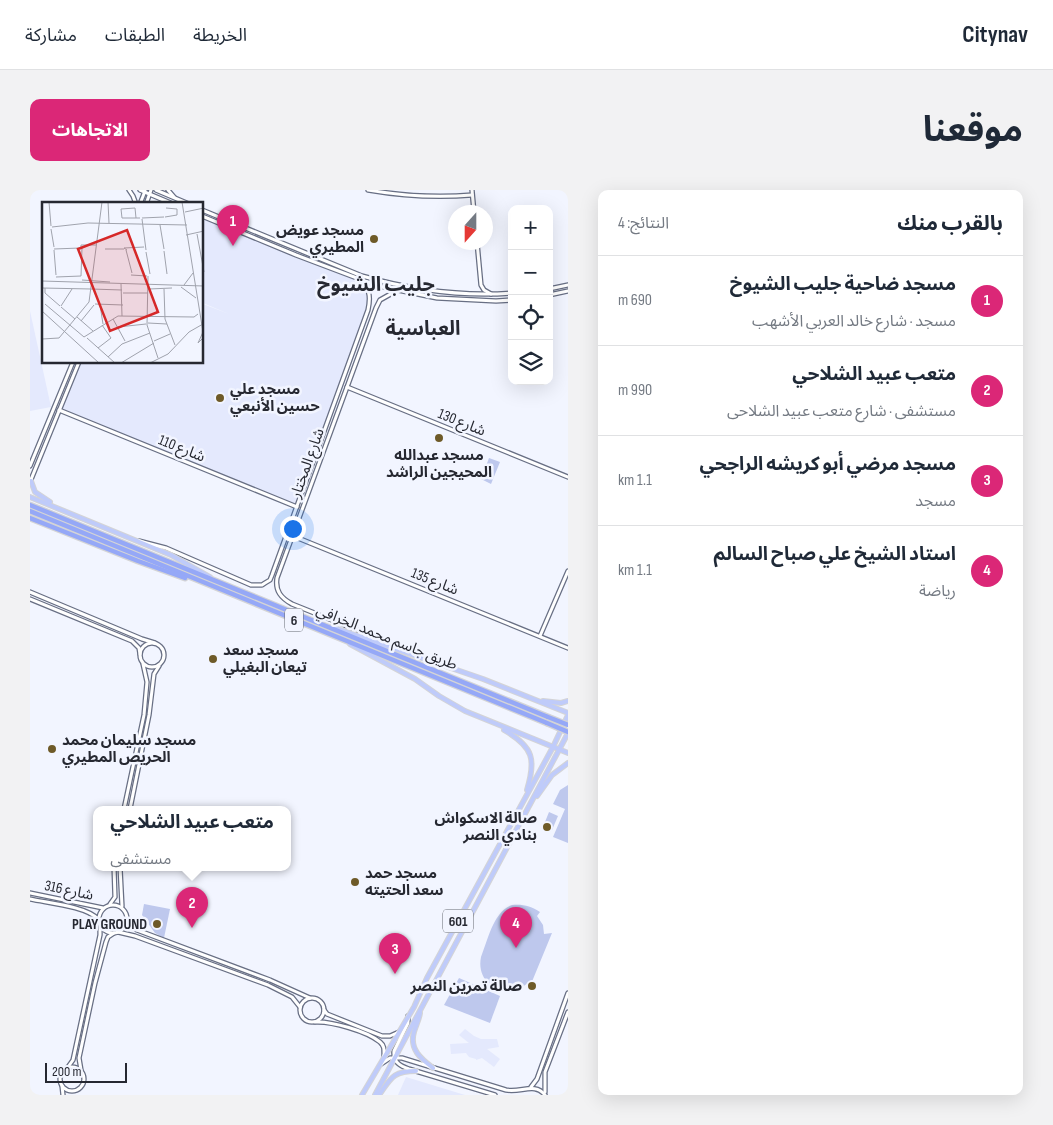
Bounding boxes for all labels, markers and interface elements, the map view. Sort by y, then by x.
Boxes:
text: Citynav [962,20,1028,49]
text: مشاركة [25,25,77,46]
text: الطبقات [105,25,165,46]
text: الخريطة [193,25,247,46]
button: الاتجاهات [30,99,150,161]
text: موقعنا [923,109,1023,152]
inset map [42,202,204,364]
pin: 1 [217,205,249,246]
north arrow [448,205,493,250]
map controls [508,205,553,385]
button: + [508,205,553,250]
text: بالقرب منك [897,211,1003,236]
text: النتائج: 4 [618,214,669,233]
place label: مسجد عويض المطيري [276,221,364,258]
marker: مسجد عويض المطيري [368,233,380,245]
button: − [508,250,553,295]
district label: جليب الشيوخ [317,273,435,299]
text: مسجد ضاحية جليب الشيوخ [730,273,956,296]
text: 690 m [618,291,652,310]
text: 1 [984,291,990,310]
button: locate [508,295,553,340]
text: مسجد · شارع خالد العربي الأشهب [752,312,956,331]
district label: العباسية [386,317,460,341]
button: layers [508,340,553,385]
text: متعب عبيد الشلاحي [792,363,956,386]
place label: مسجد علي حسين الأنبعي [230,380,320,417]
text: 990 m [618,381,652,400]
text: 2 [984,381,991,400]
marker: مسجد علي حسين الأنبعي [214,392,226,404]
text: مستشفى · شارع متعب عبيد الشلاحى [727,402,956,421]
street label: شارع 130 [434,404,489,443]
street label: شارع المختار [286,426,331,502]
street label: شارع 110 [155,431,208,468]
marker: مسجد عبدالله المحيجين الراشد [433,432,445,444]
place label: مسجد عبدالله المحيجين الراشد [386,446,492,482]
text: مسجد مرضي أبو كريشه الراجحي [700,453,956,476]
text: 1.1 km [618,471,652,490]
text: 3 [983,471,991,490]
text: مسجد [915,492,956,511]
your location [280,516,306,542]
text: استاد الشيخ علي صباح السالم [714,543,956,566]
text: 1.1 km [618,561,652,580]
text: 4 [983,561,991,580]
street label: شارع 135 [408,563,461,601]
text: رياضة [919,582,956,601]
street label: طريق جاسم محمد الخرافي [313,600,460,676]
road number: 6 [285,608,303,632]
place label: مسجد سعد تيعان البغيلي [223,641,308,678]
marker: مسجد سعد تيعان البغيلي [207,653,219,665]
place label: مسجد سليمان محمد الحريص المطيري [62,731,196,768]
marker: مسجد سليمان محمد الحريص المطيري [46,743,58,755]
popup [93,806,291,871]
place label: صالة الاسكواش بنادي النصر [435,809,537,846]
text: متعب عبيد الشلاحي [110,811,274,834]
marker: صالة الاسكواش بنادي النصر [541,821,553,833]
text: مستشفى [110,850,171,869]
place label: مسجد حمد سعد الحتيته [365,864,444,900]
street label: شارع 316 [42,876,95,907]
marker: مسجد حمد سعد الحتيته [349,876,361,888]
pin: 2 [176,887,208,928]
pin: 4 [500,907,532,948]
road number: 601 [443,909,473,932]
place label: PLAY GROUND [72,915,147,934]
marker: PLAY GROUND [151,918,163,930]
pin: 3 [379,933,411,974]
place label: صالة تمرين النصر [410,977,522,996]
marker: صالة تمرين النصر [526,980,538,992]
scale bar [45,1060,128,1083]
text: 200 m [52,1063,81,1080]

